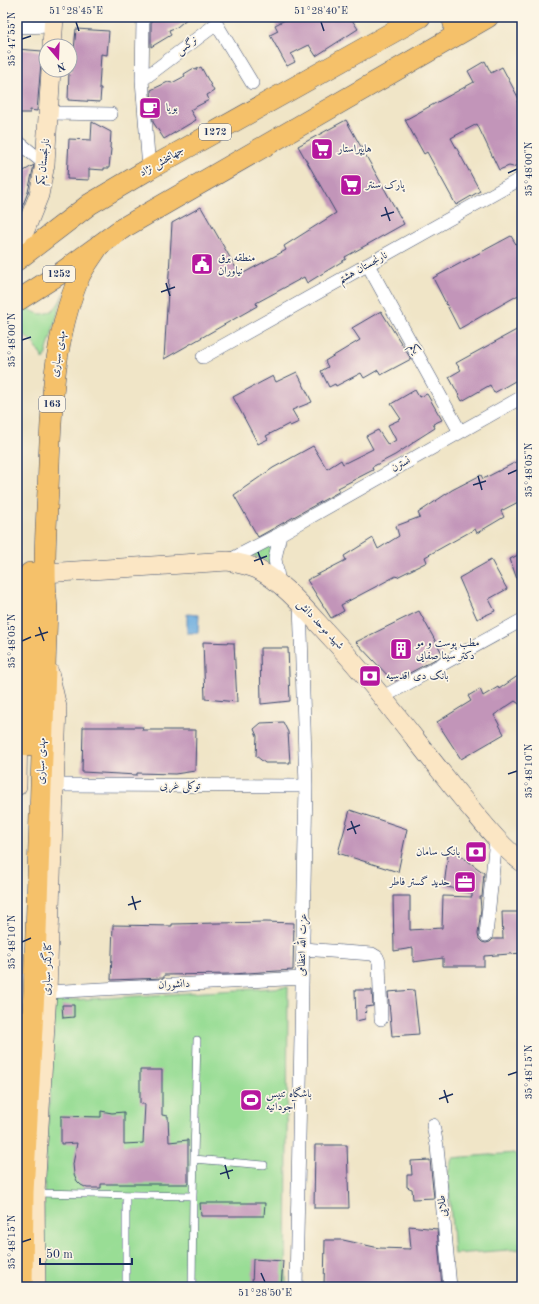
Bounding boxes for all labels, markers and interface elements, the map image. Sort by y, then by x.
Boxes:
text: 51°28'45"E [49,6,103,16]
text: 51°28'40"E [294,6,348,16]
text: 35°47'55"N [7,11,17,66]
street label: نرگس [173,33,201,58]
north arrow [38,38,78,78]
text: N [54,59,67,73]
cafe icon: بویا [137,95,163,121]
place label: بویا [166,103,178,114]
road number: 1272 [199,124,231,140]
supermarket icon: هایپراستار [309,136,335,162]
street label: نارنجستان یکم [34,138,56,186]
text: 35°48'00"N [524,141,534,196]
place label: هایپراستار [337,144,372,156]
street label: جهانبخش نژاد [138,145,187,180]
supermarket icon: پارک سنتر [338,172,364,198]
place label: پارک سنتر [365,179,406,192]
street label: نارنجستان هشتم [336,249,391,289]
public building icon: منطقه برق نیاوران [189,251,215,277]
place label: منطقه برق نیاوران [218,253,255,277]
road number: 1252 [43,266,75,282]
text: 35°48'00"N [7,312,17,367]
street label: مهدی سباری [50,330,69,378]
street label: یکم [403,341,423,359]
road number: 163 [39,396,65,412]
text: 35°48'05"N [524,442,534,497]
street label: نسترن [389,454,412,475]
street label: شهید موحد دانش [294,598,346,653]
text: 35°48'05"N [7,613,17,668]
building icon: مطب پوست و مو دکتر سینا صفایی [388,636,414,662]
place label: مطب پوست و مو دکتر سینا صفایی [415,638,480,663]
bank icon: بانک دی اقدسیه [357,663,383,689]
place label: بانک دی اقدسیه [386,670,449,682]
street label: مهدی سباری [36,737,49,785]
text: 35°48'10"N [524,743,534,798]
street label: توکلی غربی [160,780,201,794]
bank icon: بانک سامان [463,839,489,865]
place label: بانک سامان [416,846,460,858]
office icon: حدید گستر فاطر [452,869,478,895]
place label: حدید گستر فاطر [389,875,450,889]
street label: عزت الله انتظامی [291,913,311,977]
text: 35°48'10"N [7,914,17,969]
street label: کنارگذر سباری [38,942,54,996]
street label: دانشوران [158,978,190,991]
text: 35°48'15"N [524,1044,534,1099]
place label: باشگاه تنیس آجودانیه [266,1086,312,1113]
sports icon: باشگاه تنیس آجودانیه [238,1087,264,1113]
street label: طلایی [437,1195,450,1217]
text: 35°48'15"N [7,1214,17,1269]
scale bar [40,1240,132,1266]
text: 50 m [46,1248,73,1261]
text: 51°28'50"E [238,1288,292,1298]

